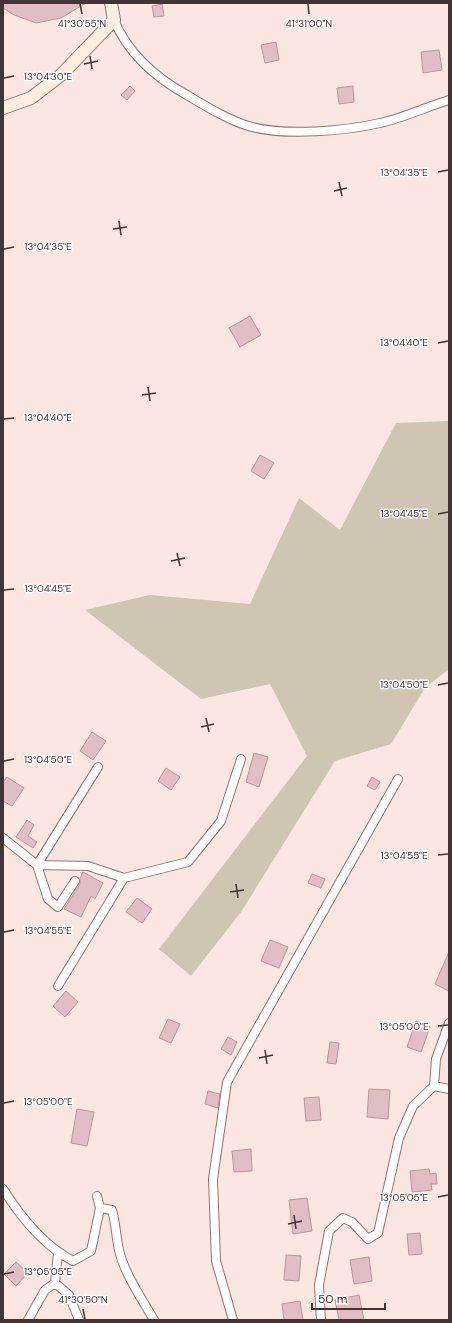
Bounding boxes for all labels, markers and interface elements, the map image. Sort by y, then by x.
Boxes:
text: 41°30'55"N [58,17,106,30]
text: 41°31'00"N [286,17,332,30]
text: 13°04'30"E [24,70,72,83]
text: 13°04'35"E [380,166,428,179]
text: 13°04'35"E [24,240,72,253]
text: 13°04'40"E [380,336,428,349]
text: 13°04'40"E [24,411,72,424]
text: 13°04'45"E [381,507,428,520]
text: 13°04'45"E [25,582,72,595]
text: 13°04'50"E [380,678,428,691]
text: 13°04'50"E [24,753,72,766]
text: 13°04'55"E [380,849,428,862]
text: 13°04'55"E [24,924,72,937]
text: 13°05'00"E [379,1020,429,1033]
text: 13°05'00"E [23,1095,73,1108]
text: 13°05'05"E [380,1191,428,1204]
text: 13°05'05"E [24,1265,72,1278]
scale bar [312,1285,385,1311]
text: 50 m [318,1291,347,1307]
text: 41°30'50"N [58,1293,108,1306]

